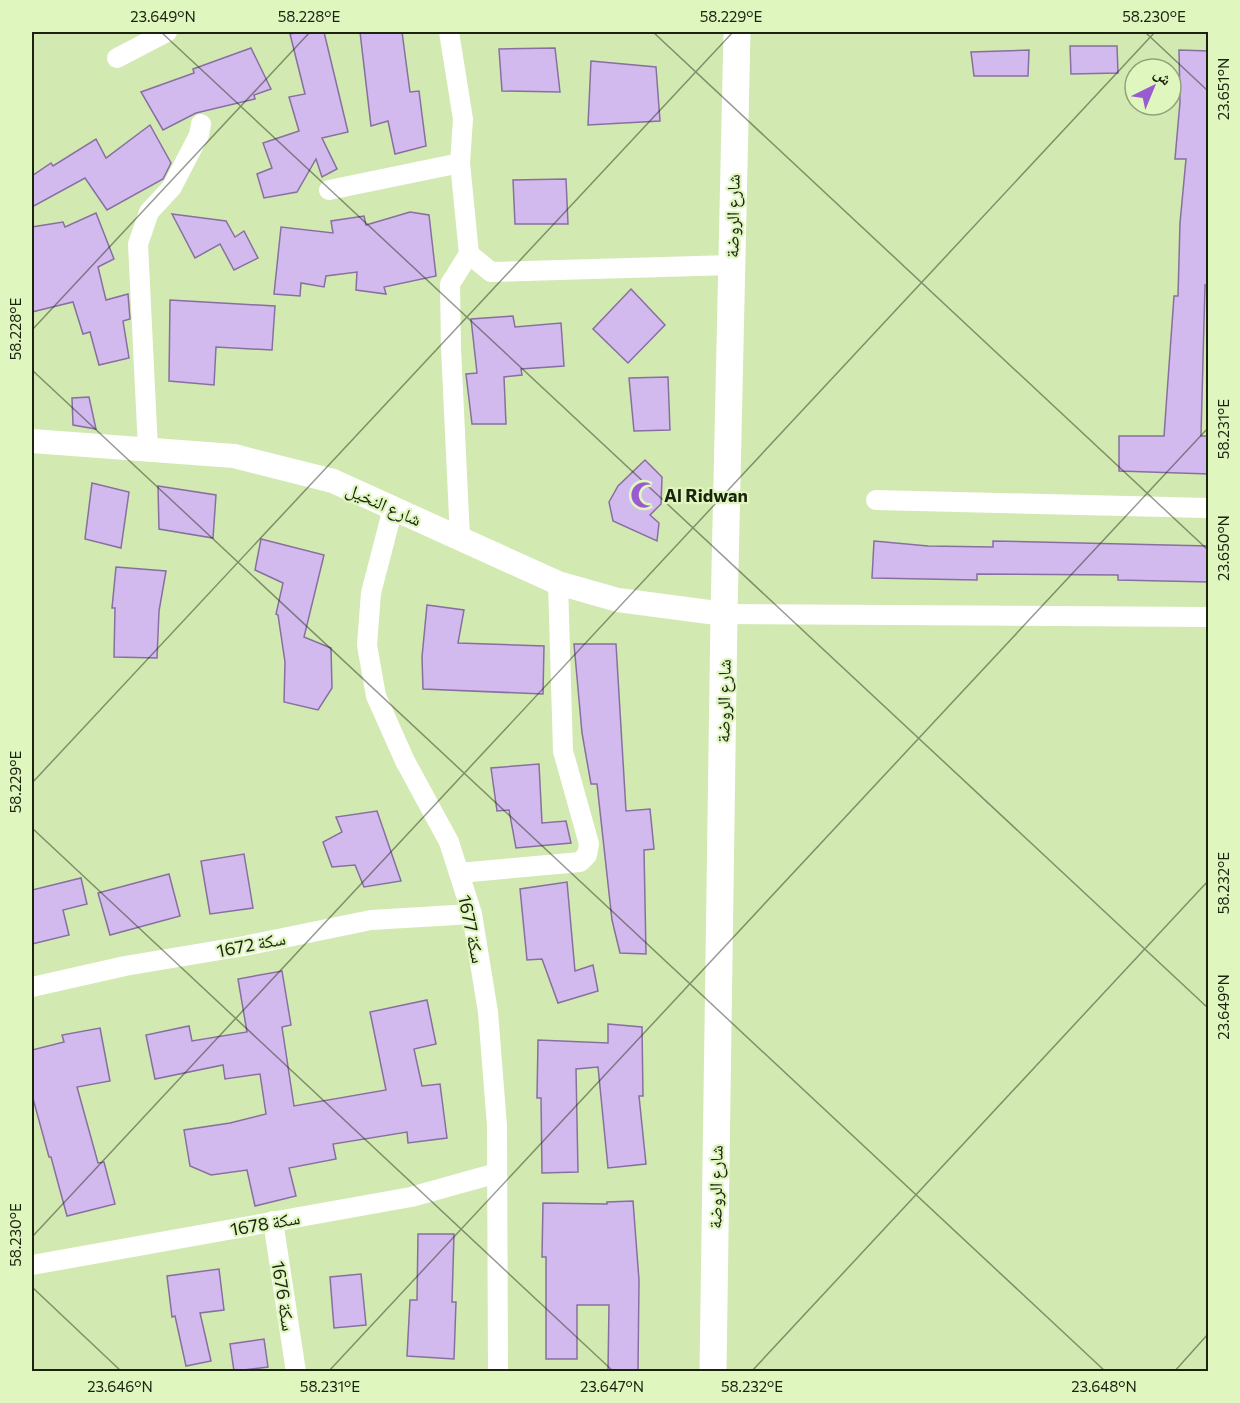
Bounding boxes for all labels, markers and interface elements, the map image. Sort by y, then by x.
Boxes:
text: 23.649°N [130,7,196,25]
text: 58.228°E [278,7,340,25]
text: 58.229°E [700,7,762,25]
text: 58.230°E [1122,7,1186,25]
north arrow [1123,57,1183,117]
text: 23.651°N [1214,58,1232,120]
text: ش [1150,63,1176,89]
street label: شارع الروضة [720,174,745,258]
text: 58.228°E [6,298,24,360]
text: 58.231°E [1214,399,1232,459]
street label: شارع النخيل [343,478,425,531]
mosque icon: Al Ridwan [629,480,659,510]
place label: Al Ridwan [664,484,748,506]
text: 23.650°N [1214,515,1232,581]
street label: شارع الروضة [711,659,736,743]
text: 58.229°E [6,751,24,813]
text: 58.232°E [1214,852,1232,914]
street label: سكة 1677 [454,893,490,965]
street label: سكة 1672 [215,927,287,961]
text: 23.649°N [1214,974,1232,1040]
street label: شارع الروضة [703,1145,728,1229]
text: 58.230°E [6,1203,24,1267]
street label: سكة 1678 [228,1206,302,1240]
street label: سكة 1676 [268,1259,300,1333]
text: 23.646°N [87,1377,153,1395]
text: 58.231°E [300,1377,360,1395]
text: 23.647°N [580,1377,644,1395]
text: 58.232°E [721,1377,783,1395]
text: 23.648°N [1071,1377,1137,1395]

